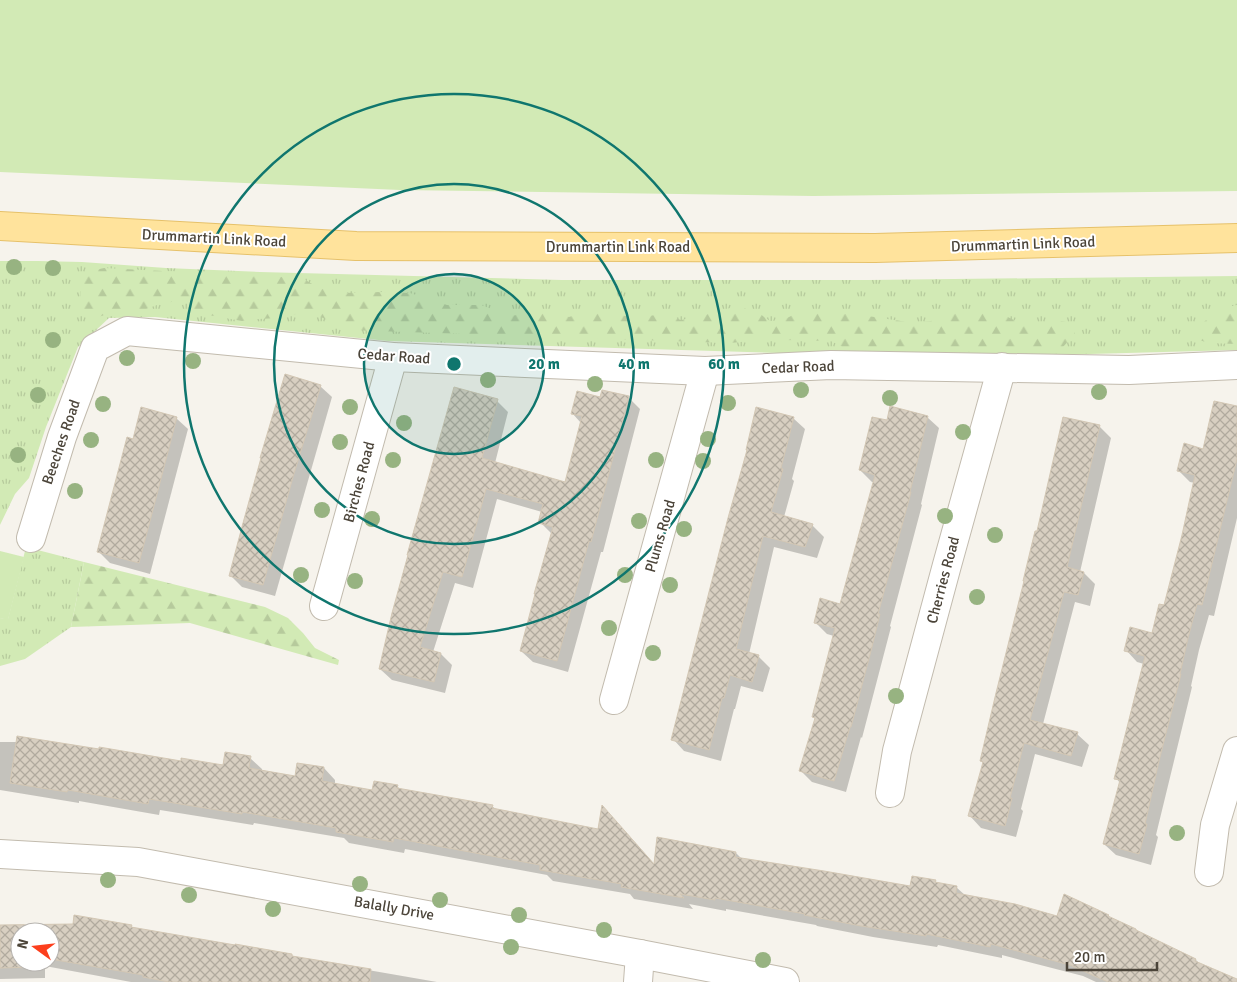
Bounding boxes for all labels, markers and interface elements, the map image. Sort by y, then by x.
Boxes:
street label: Drummartin Link Road [141,225,287,251]
street label: Drummartin Link Road [951,232,1096,256]
street label: Drummartin Link Road [546,238,690,256]
street label: Cedar Road [357,344,431,368]
centre of rings [445,355,463,373]
text: 20 m [528,355,560,373]
text: 40 m [618,355,650,373]
text: 60 m [708,355,740,373]
street label: Cedar Road [761,357,835,377]
street label: Beeches Road [38,397,84,487]
street label: Birches Road [340,439,378,524]
street label: Plums Road [641,497,679,574]
street label: Cherries Road [923,534,963,626]
street label: Balally Drive [353,892,435,924]
north arrow [10,922,60,972]
text: N [13,937,32,951]
scale bar [1067,940,1157,972]
text: 20 m [1074,948,1105,966]

